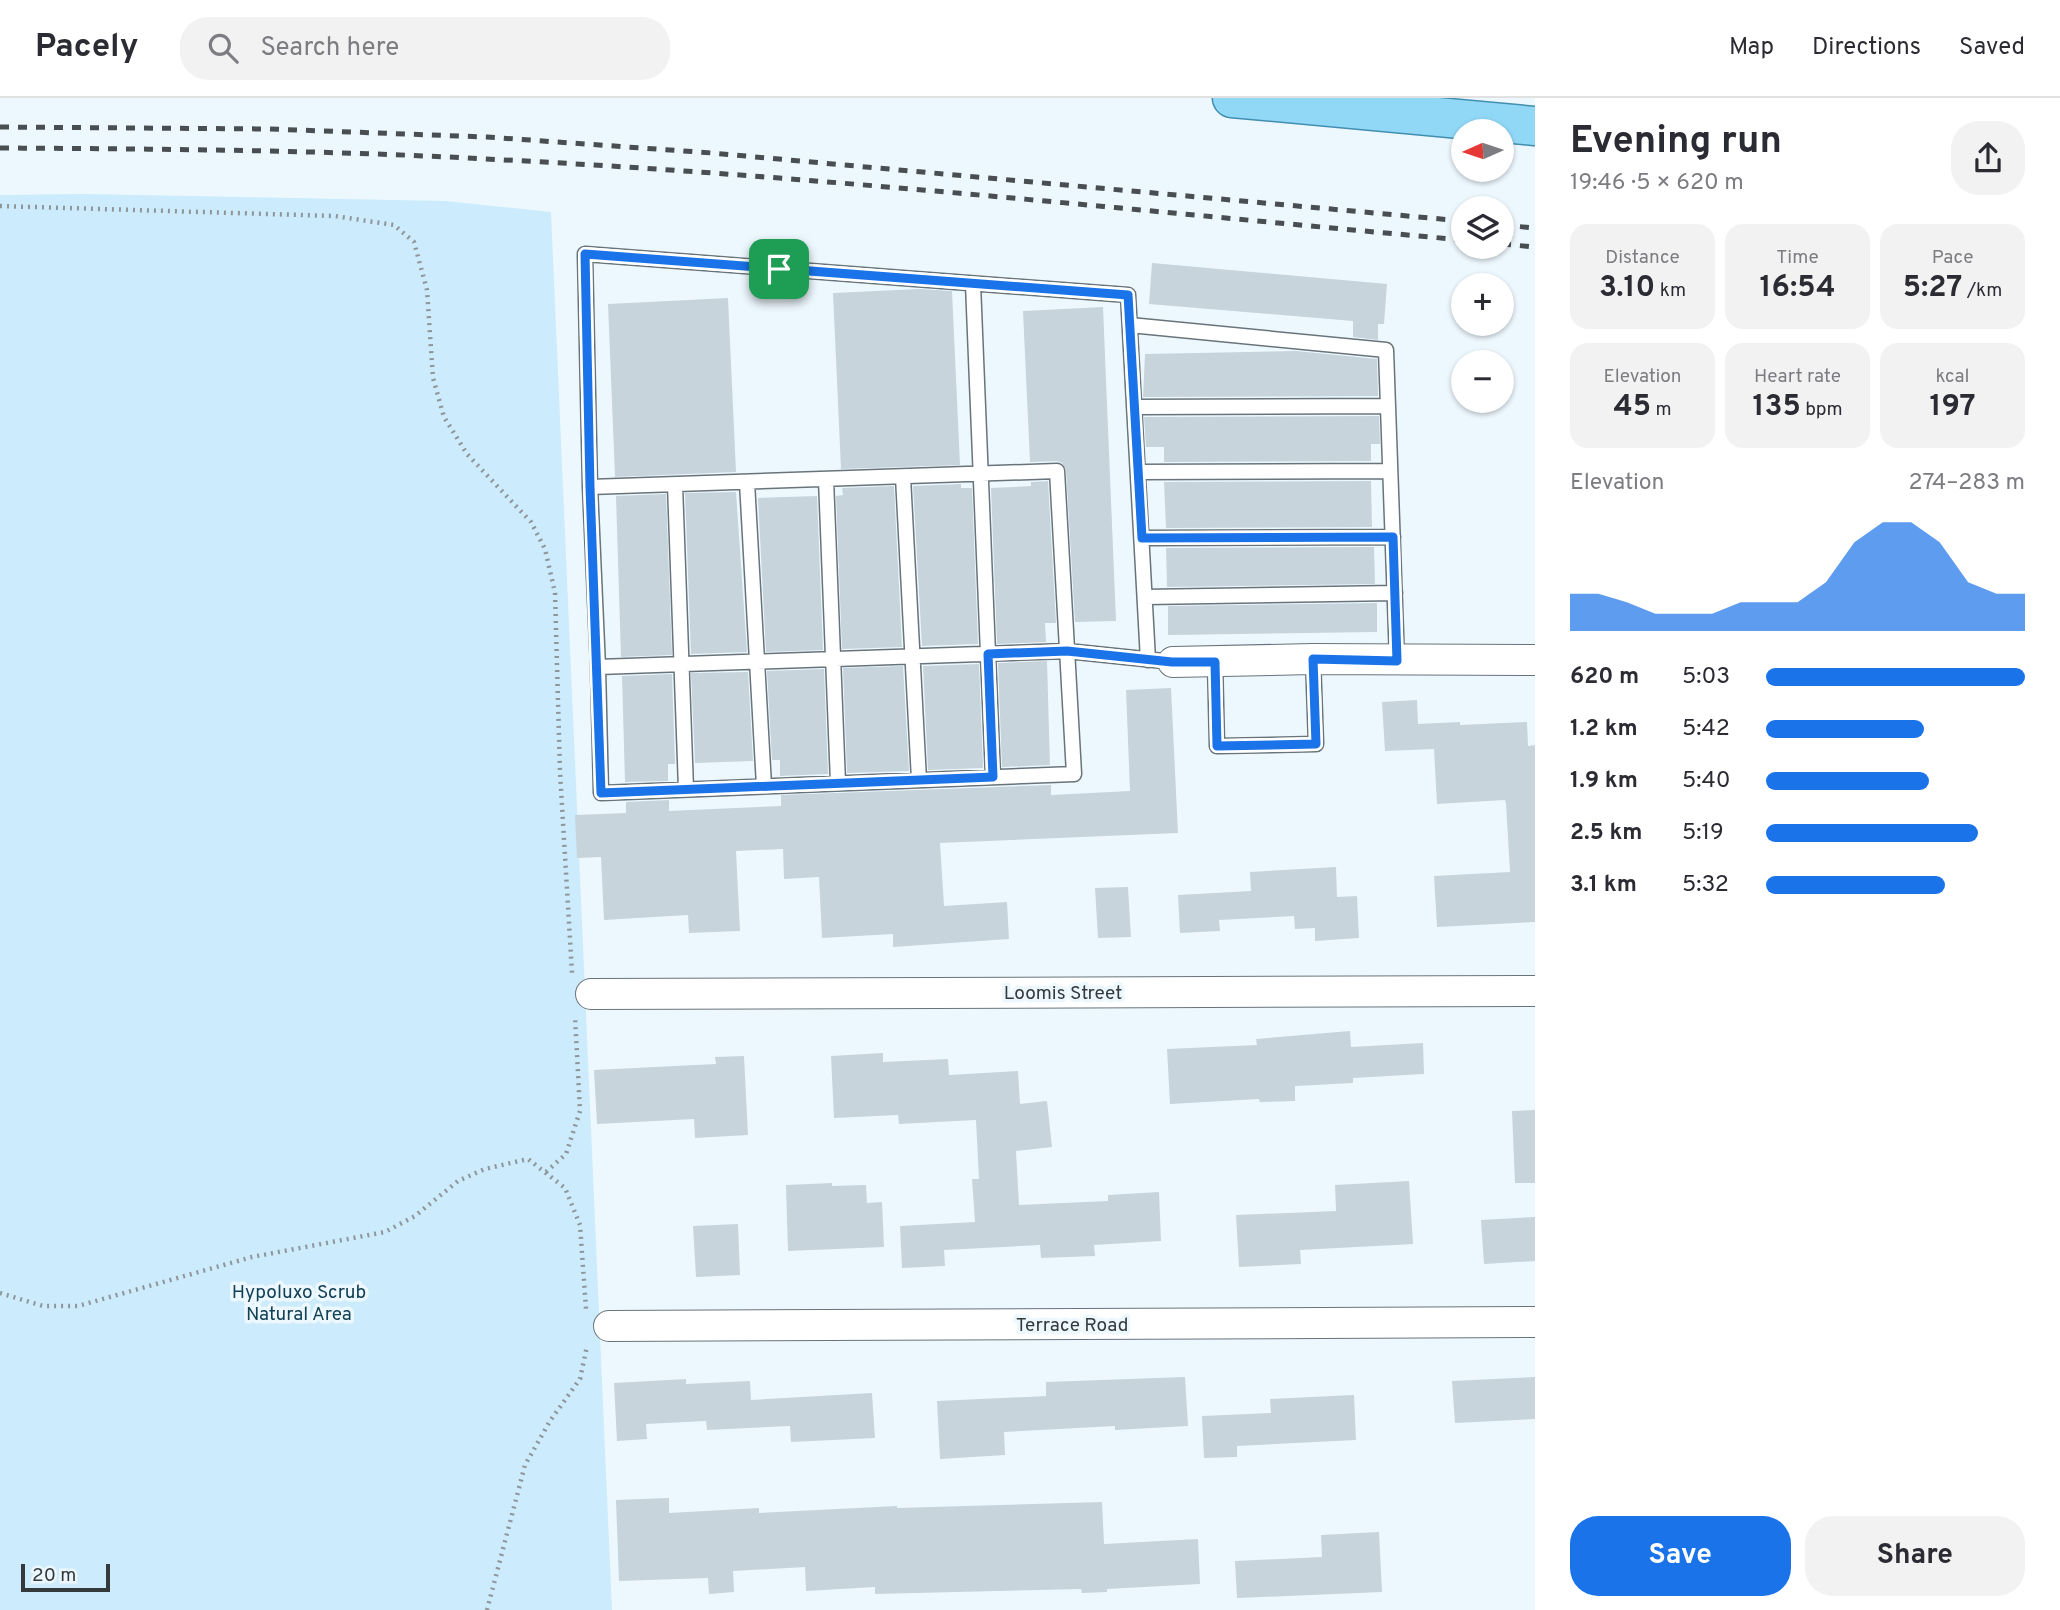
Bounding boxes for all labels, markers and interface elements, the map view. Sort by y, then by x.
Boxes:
search box [180,17,670,80]
text: Pacely [35,27,138,69]
icon: search [204,29,242,67]
text: Search here [260,32,399,65]
text: Map [1729,33,1774,63]
text: Directions [1812,33,1921,63]
text: Saved [1959,33,2025,63]
text: Evening run [1570,118,1782,167]
north arrow [1451,119,1514,182]
map controls [1451,119,1514,413]
button: share [1951,121,2025,195]
text: 19:46 · 5 × 620 m [1570,169,1744,198]
button: layers [1451,196,1514,259]
pin [749,239,809,299]
text: Distance [1605,246,1680,270]
text: Time [1776,246,1819,270]
text: Pace [1932,246,1973,270]
icon: arrive [760,250,798,288]
text: 3.10 [1599,270,1655,307]
text: 16:54 [1760,270,1835,307]
text: 5:27 [1903,270,1962,307]
button: + [1451,273,1514,336]
text: km [1655,279,1686,303]
text: /km [1962,279,2002,303]
button: − [1451,350,1514,413]
text: Elevation [1603,365,1682,389]
text: Heart rate [1754,365,1841,389]
text: kcal [1936,365,1969,389]
text: 45 [1613,389,1651,426]
text: 135 [1752,389,1801,426]
text: 197 [1930,389,1976,426]
text: m [1651,398,1672,422]
text: bpm [1801,398,1843,422]
text: Elevation [1570,469,1665,498]
text: 274–283 m [1909,469,2025,498]
text: 620 m [1570,663,1639,692]
text: 5:03 [1682,663,1730,692]
text: 1.2 km [1570,715,1638,744]
text: 5:42 [1682,715,1730,744]
text: 1.9 km [1570,767,1638,796]
text: 5:40 [1682,767,1731,796]
text: 2.5 km [1570,819,1643,848]
text: 5:19 [1682,819,1724,848]
text: 3.1 km [1570,871,1637,900]
text: 5:32 [1682,871,1729,900]
street label: Loomis Street [1004,982,1122,1006]
park label: Hypoluxo Scrub Natural Area [232,1281,366,1327]
street label: Terrace Road [1016,1314,1128,1338]
button: Save [1570,1516,1791,1596]
button: Share [1805,1516,2025,1596]
scale bar [21,1561,110,1593]
text: 20 m [32,1564,76,1588]

